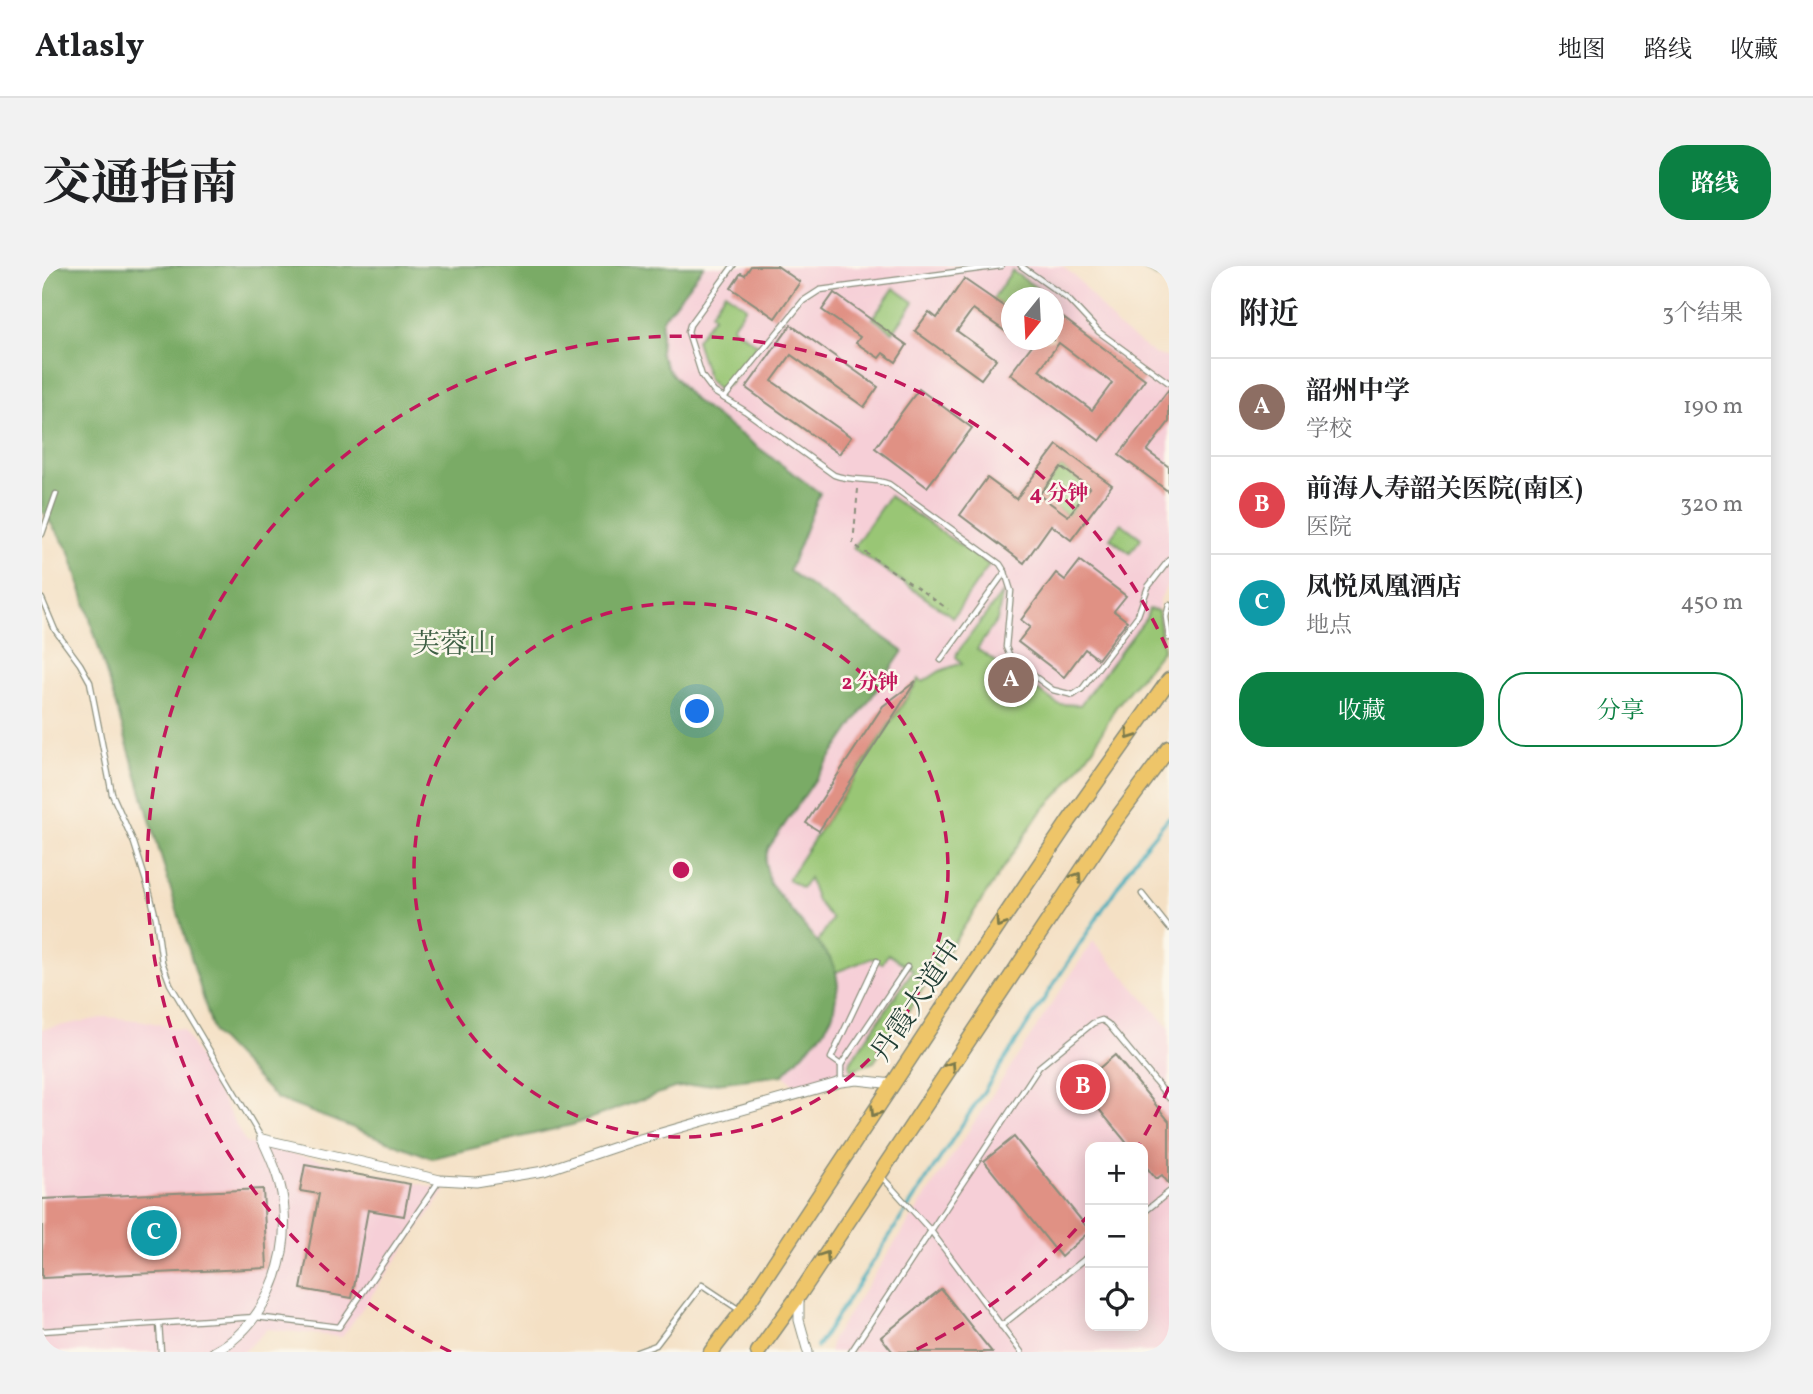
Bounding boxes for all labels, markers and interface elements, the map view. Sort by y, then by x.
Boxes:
text: Atlasly [35,25,144,71]
text: 地图 [1558,34,1606,68]
text: 路线 [1644,34,1692,68]
text: 收藏 [1730,34,1778,68]
button: 路线 [1659,145,1771,220]
text: 交通指南 [42,152,238,221]
north arrow [1001,287,1064,350]
text: 附近 [1239,294,1299,336]
text: 3个结果 [1662,298,1743,330]
text: 韶州中学 [1306,374,1410,410]
text: A [1254,391,1270,423]
text: 190 m [1683,391,1743,423]
text: 学校 [1306,414,1352,446]
text: 前海人寿韶关医院(南区) [1306,472,1583,508]
text: 4 分钟 [1030,480,1088,509]
text: B [1254,489,1270,521]
text: 320 m [1680,489,1743,521]
text: 医院 [1306,512,1352,544]
text: 凤悦凤凰酒店 [1306,570,1462,606]
text: C [1255,587,1269,619]
text: 450 m [1681,587,1743,619]
text: 地点 [1306,610,1352,642]
park label: 芙蓉山 [412,626,496,665]
pin: A [988,654,1034,706]
text: 2 分钟 [841,669,899,698]
button: 收藏 [1239,672,1484,747]
button: 分享 [1498,672,1743,747]
your location [680,694,714,728]
one-way arrow [1126,727,1138,740]
centre of rings [669,858,693,882]
one-way arrow [1069,872,1082,885]
one-way arrow [996,915,1009,928]
street label: 丹霞大道中 [863,932,973,1070]
one-way arrow [942,1061,955,1074]
pin: B [1060,1061,1106,1113]
one-way arrow [870,1104,883,1117]
map controls [1085,1142,1148,1331]
button: + [1085,1142,1148,1205]
button: − [1085,1205,1148,1268]
pin: C [131,1207,177,1259]
one-way arrow [817,1251,829,1264]
button: locate [1085,1268,1148,1331]

